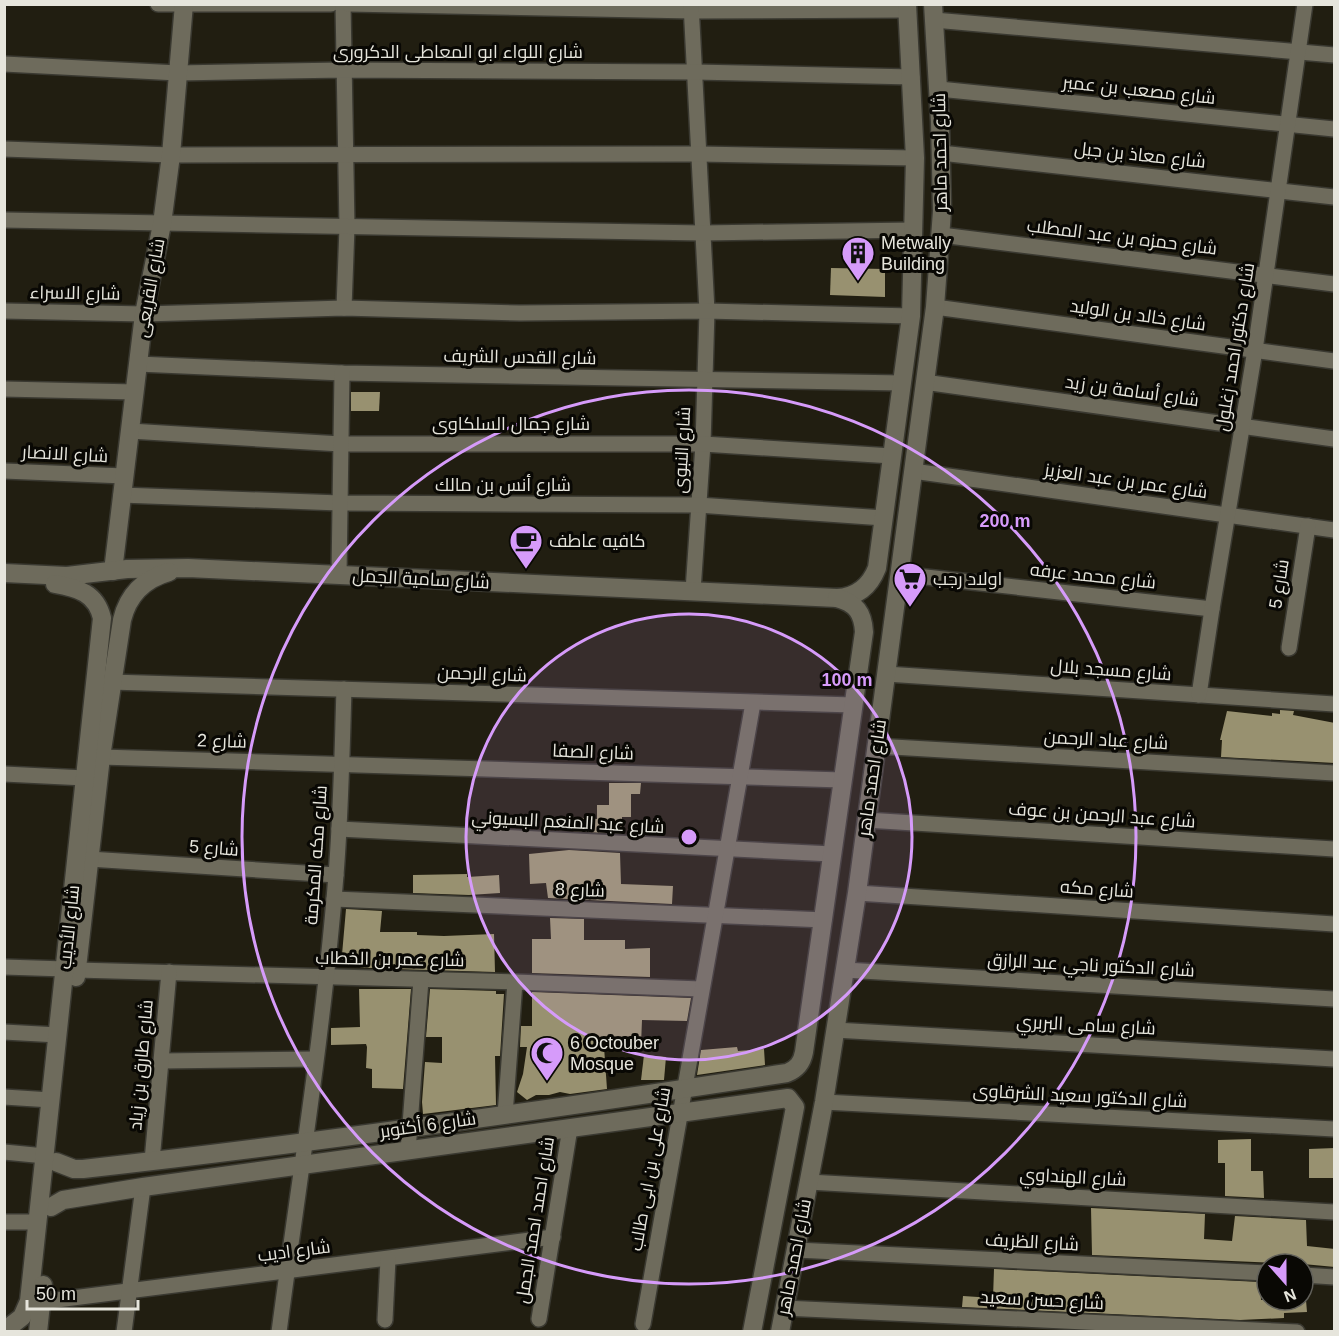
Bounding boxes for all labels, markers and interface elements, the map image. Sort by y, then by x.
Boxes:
street label: شارع اللواء ابو المعاطى الدكرورى [333,42,583,64]
street label: شارع مصعب بن عمير [1060,72,1217,110]
street label: شارع احمد ماهر [929,93,953,212]
street label: شارع معاذ بن جبل [1073,138,1207,174]
street label: شارع حمزه بن عبد المطلب [1025,215,1218,261]
place label: Metwally Building [881,233,951,274]
building icon: Metwally Building [840,235,876,282]
street label: شارع القريعى [131,237,171,339]
street label: شارع دكتور احمد زغلول [1212,261,1260,433]
street label: شارع الاسراء [29,282,121,306]
street label: شارع خالد بن الوليد [1068,296,1207,336]
street label: شارع القدس الشريف [443,346,597,370]
street label: شارع أسامة بن زيد [1064,371,1200,412]
street label: شارع النبوى [670,406,696,494]
street label: شارع جمال السلكاوى [432,414,590,436]
street label: شارع الانصار [20,442,109,468]
street label: شارع عمر بن عبد العزيز [1042,460,1209,504]
street label: شارع أنس بن مالك [435,474,571,497]
text: 200 m [979,511,1031,531]
cafe icon: كافيه عاطف [508,523,544,570]
place label: كافيه عاطف [549,531,646,551]
street label: شارع 5 [1265,558,1295,611]
street label: شارع محمد عرفه [1029,559,1157,595]
supermarket icon: اولاد رجب [892,561,928,608]
street label: شارع سامية الجمل [352,565,490,595]
place label: اولاد رجب [933,569,1002,590]
street label: شارع مسجد بلال [1050,656,1172,686]
street label: شارع الرحمن [437,662,527,688]
text: 100 m [821,670,873,690]
street label: شارع احمد ماهر [854,718,892,839]
street label: شارع عباد الرحمن [1043,727,1169,755]
street label: شارع 2 [197,730,247,754]
street label: شارع الصفا [552,741,634,765]
street label: شارع مكه المكرمة [301,785,333,926]
street label: شارع عبد الرحمن بن عوف [1008,798,1196,834]
street label: شارع عبد المنعم البسيوني [471,807,665,841]
centre of rings [679,827,699,847]
street label: شارع 5 [188,836,240,862]
street label: شارع مكه [1059,876,1134,904]
street label: شارع 8 [555,879,605,903]
street label: شارع الأديب [55,884,85,970]
street label: شارع عمر بن الخطاب [315,948,465,972]
street label: شارع الدكتور ناجي عبد الرازق [986,950,1195,984]
street label: شارع طارق بن زياد [125,999,159,1131]
street label: شارع سامى البربري [1016,1011,1156,1043]
place label: 6 Octouber Mosque [570,1033,659,1074]
mosque icon: 6 Octouber Mosque [529,1035,565,1082]
street label: شارع الدكتور سعيد الشرقاوى [972,1080,1188,1114]
street label: شارع على بن ابى طالب [626,1086,676,1253]
street label: شارع 6 أكتوبر [378,1107,478,1144]
street label: شارع احمد احمد الجمل [512,1135,560,1305]
street label: شارع الهنداوي [1019,1164,1127,1194]
street label: شارع احمد ماهر [773,1197,817,1318]
street label: شارع الظريف [985,1230,1079,1256]
street label: شارع اديب [257,1237,332,1267]
north arrow [1255,1252,1315,1312]
scale bar [27,1273,138,1311]
text: 50 m [36,1284,76,1304]
text: N [1282,1286,1299,1306]
street label: شارع حسن سعيد [980,1287,1104,1315]

